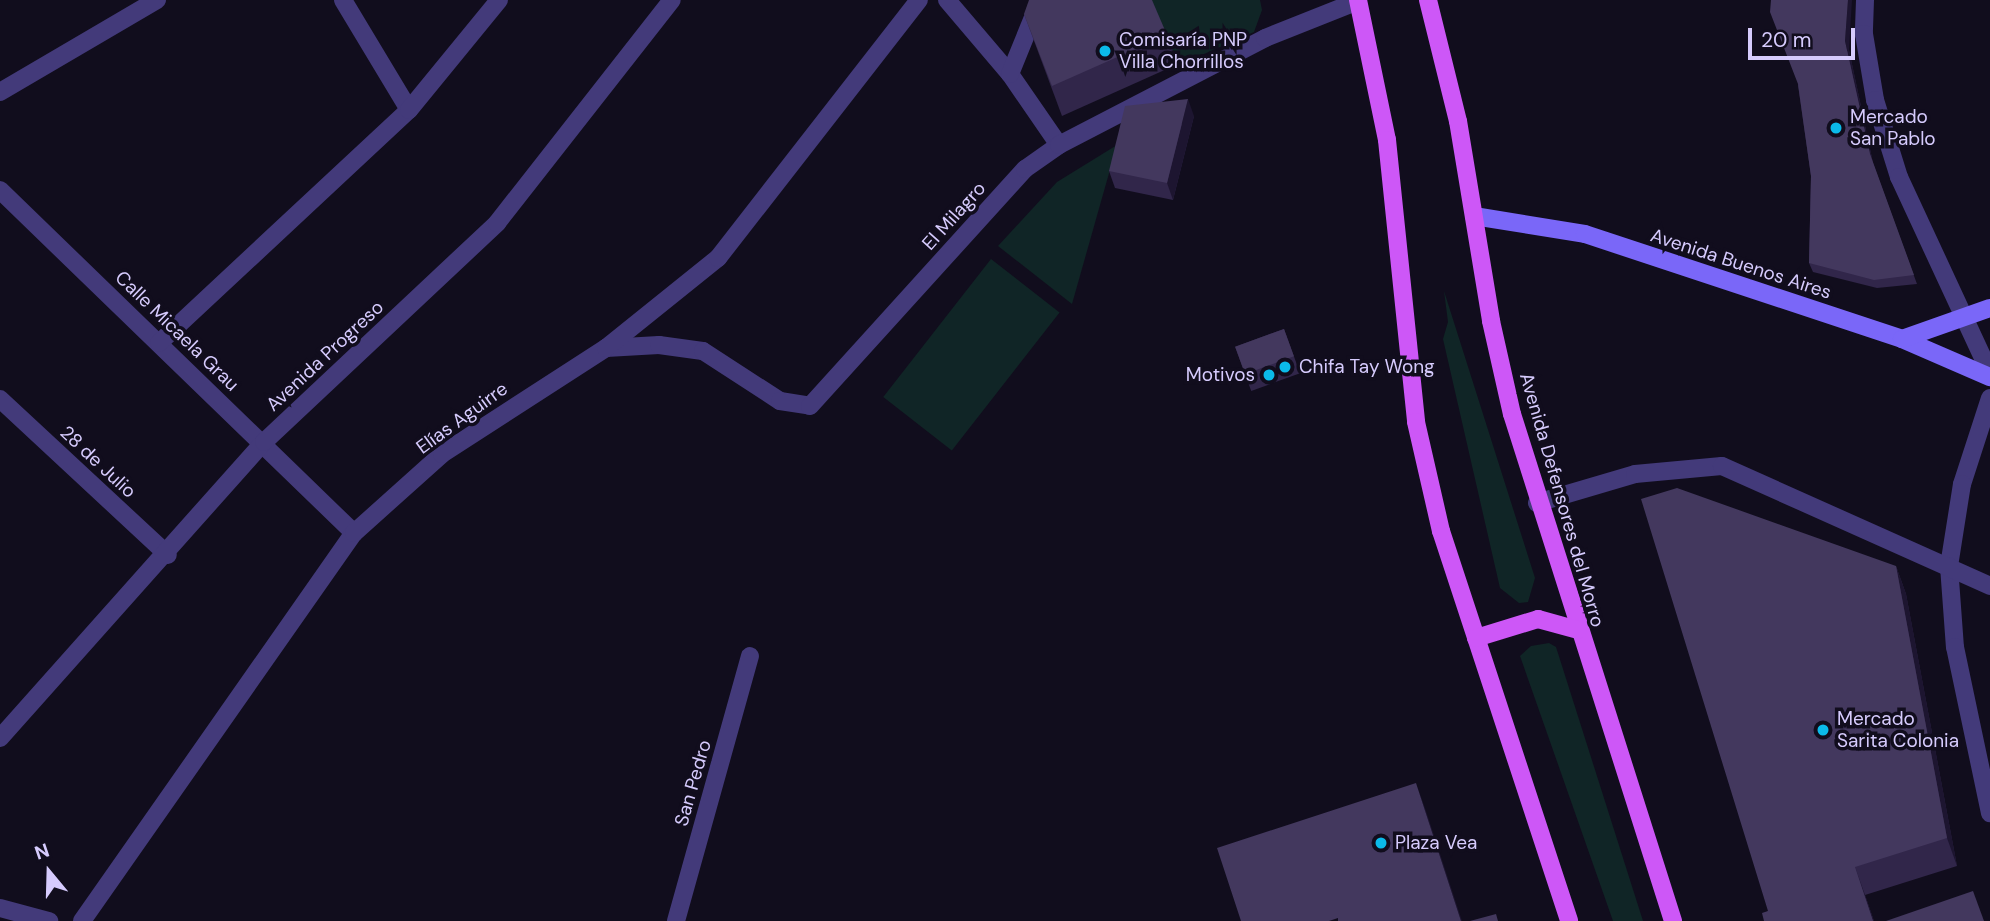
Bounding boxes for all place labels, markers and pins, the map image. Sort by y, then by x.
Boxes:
place label: Comisaría PNP Villa Chorrillos [1119,29,1247,73]
marker: Comisaría PNP Villa Chorrillos [1097,43,1113,59]
place label: Mercado San Pablo [1850,106,1936,150]
marker: Mercado San Pablo [1828,120,1844,136]
place label: Chifa Tay Wong [1299,356,1435,378]
marker: Chifa Tay Wong [1277,359,1293,375]
place label: Motivos [1186,364,1255,386]
marker: Motivos [1261,367,1277,383]
place label: Mercado Sarita Colonia [1837,708,1959,752]
marker: Mercado Sarita Colonia [1815,722,1831,738]
place label: Plaza Vea [1395,832,1477,854]
marker: Plaza Vea [1373,835,1389,851]

